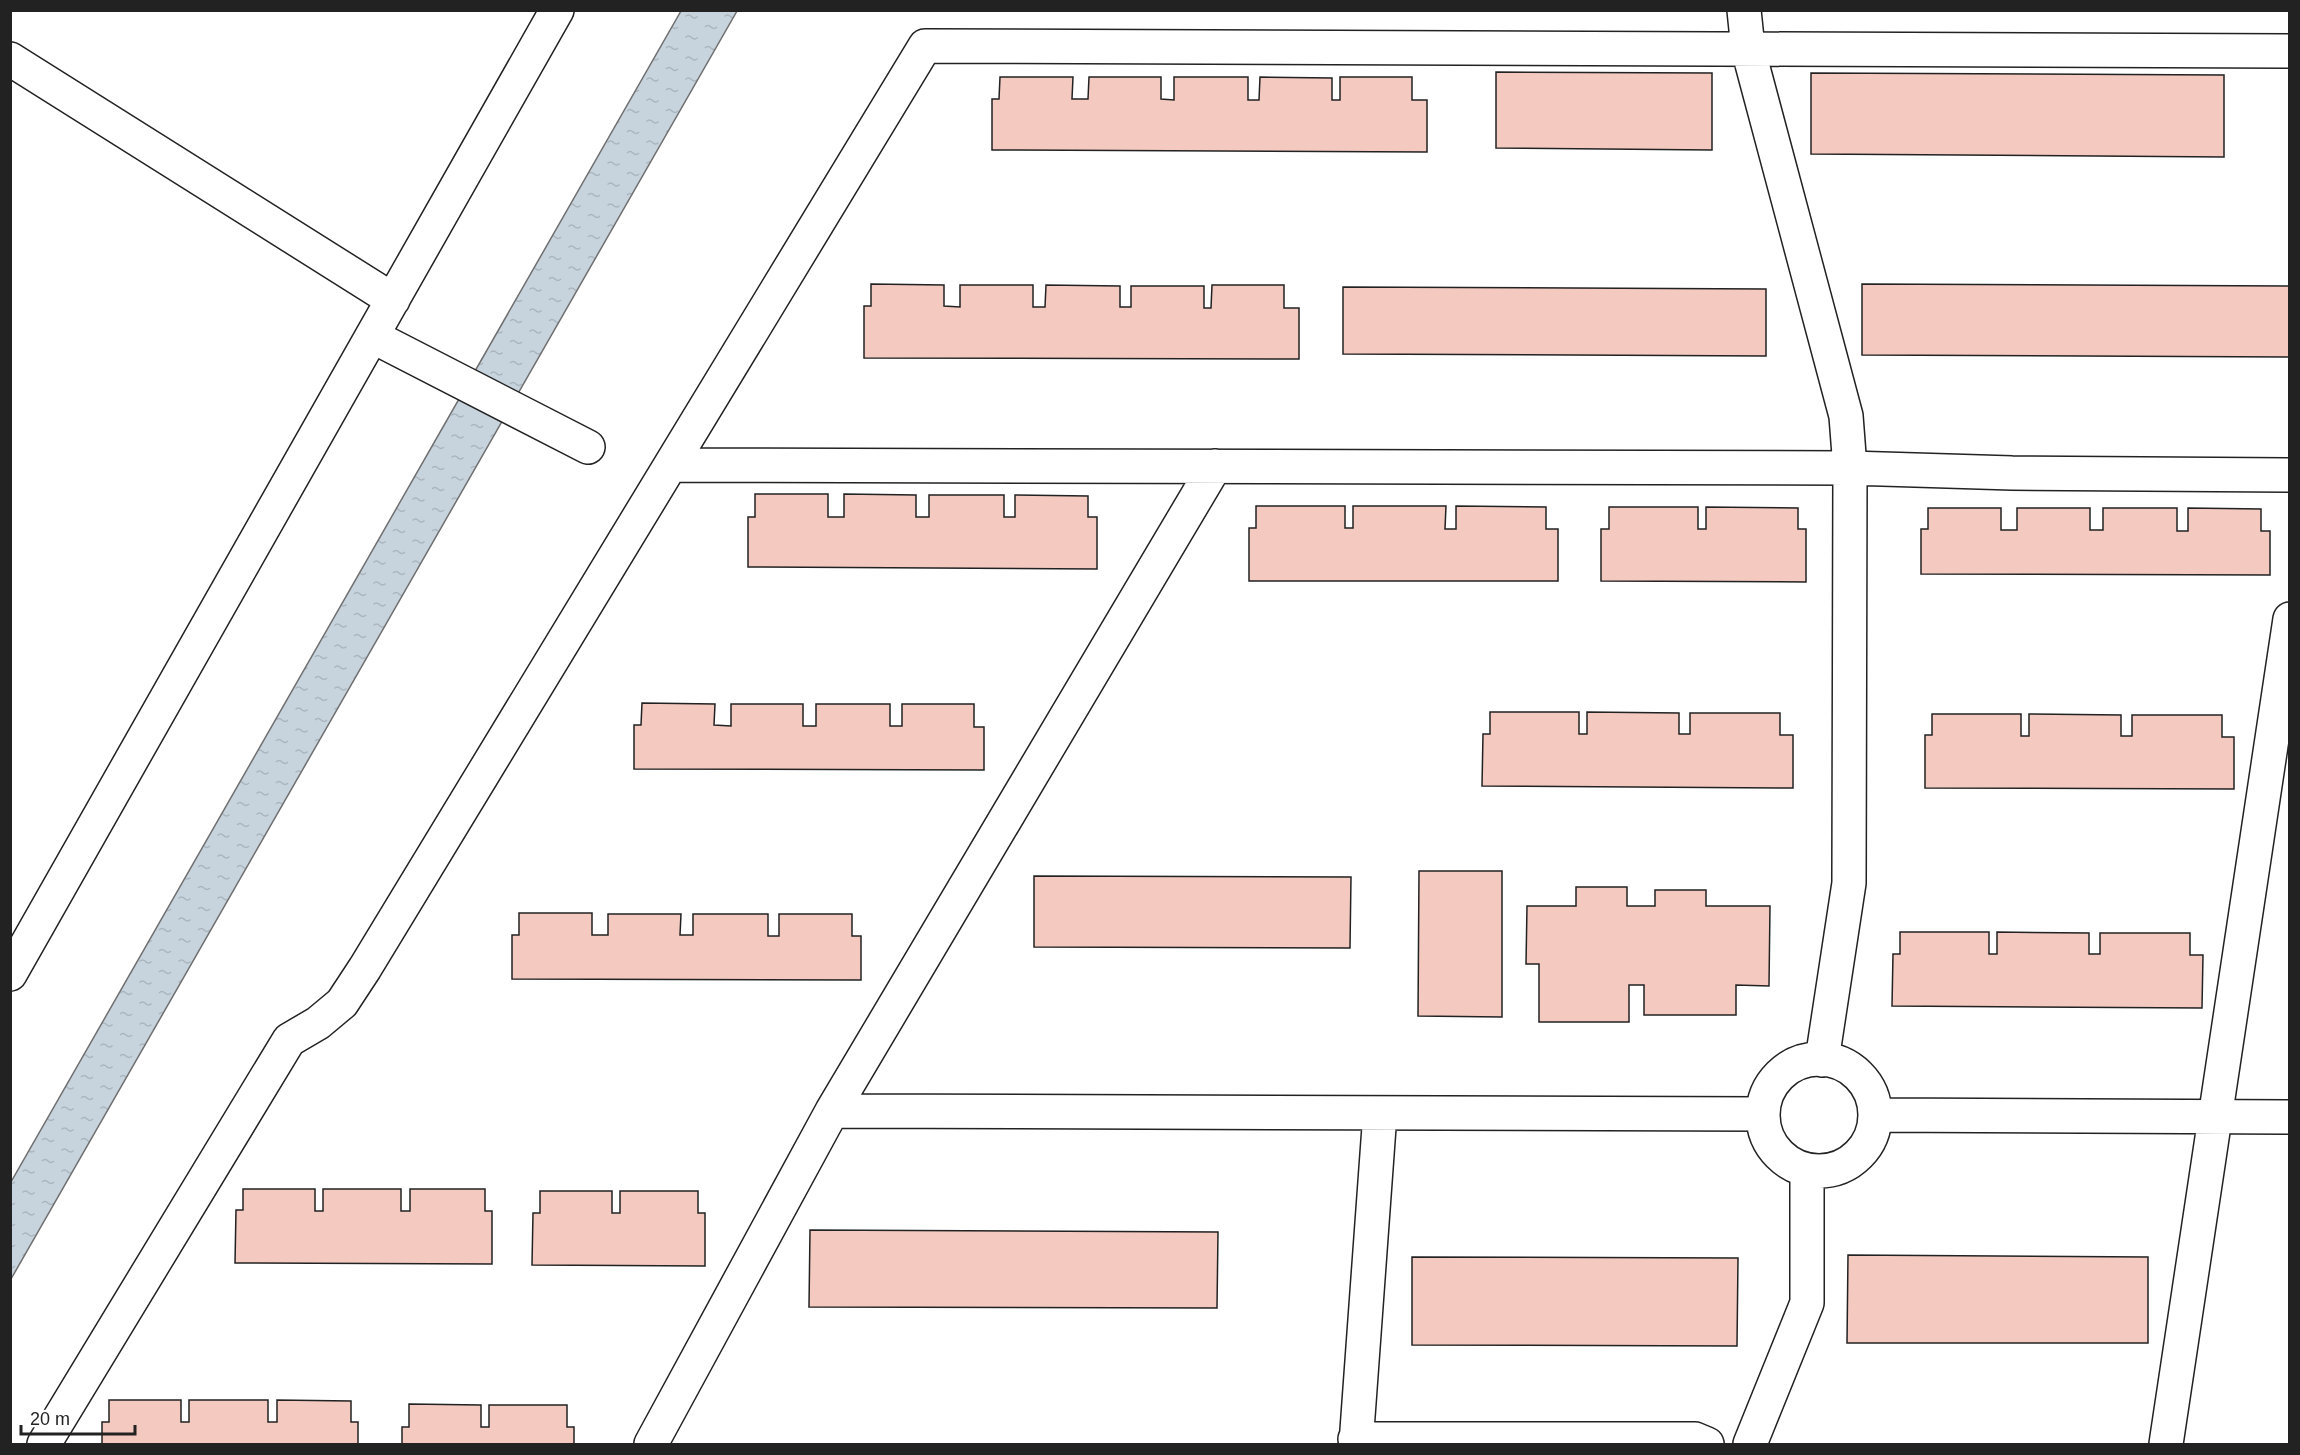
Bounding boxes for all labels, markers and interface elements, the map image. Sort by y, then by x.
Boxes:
scale bar [21,1398,135,1436]
text: 20 m [30,1409,70,1429]

